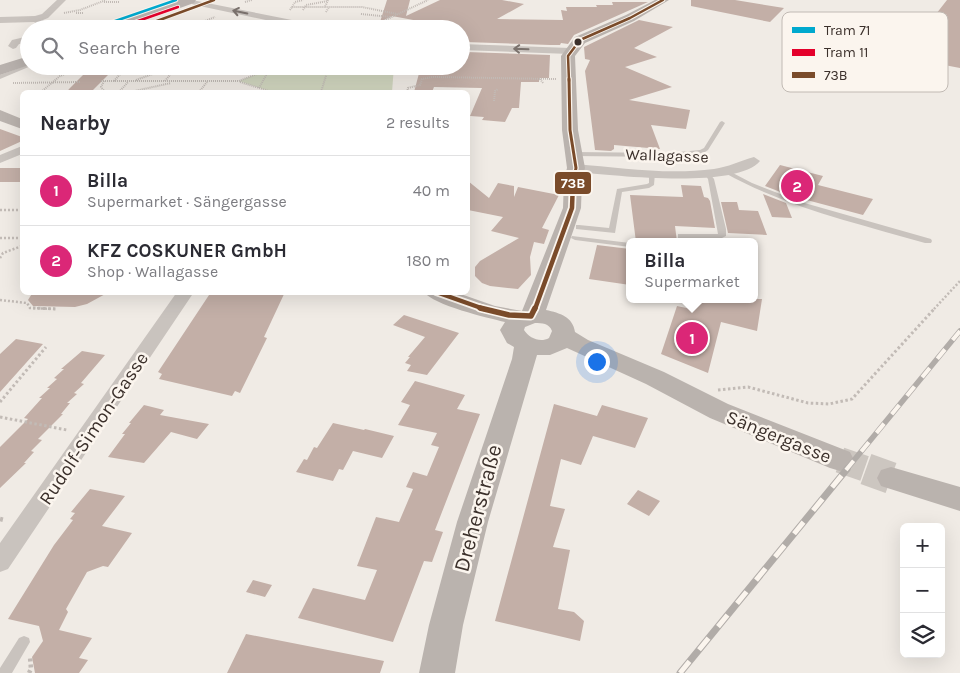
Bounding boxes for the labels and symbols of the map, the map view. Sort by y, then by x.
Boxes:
one-way arrow [233,6,249,16]
legend [782,12,948,92]
text: Tram 71 [824,22,870,39]
unlabelled marker [573,37,583,47]
one-way arrow [514,44,530,54]
text: Tram 11 [824,44,868,61]
text: 73B [824,67,848,84]
street label: Wallagasse [625,145,709,166]
pin: 2 [781,167,813,205]
line badge: 73B [554,171,592,195]
text: 73B [561,175,585,192]
pin: 1 [676,319,708,357]
street label: Rudolf-Simon-Gasse [35,348,153,509]
your location [584,349,610,375]
street label: Sängergasse [723,406,834,468]
street label: Dreherstraße [448,442,507,575]

